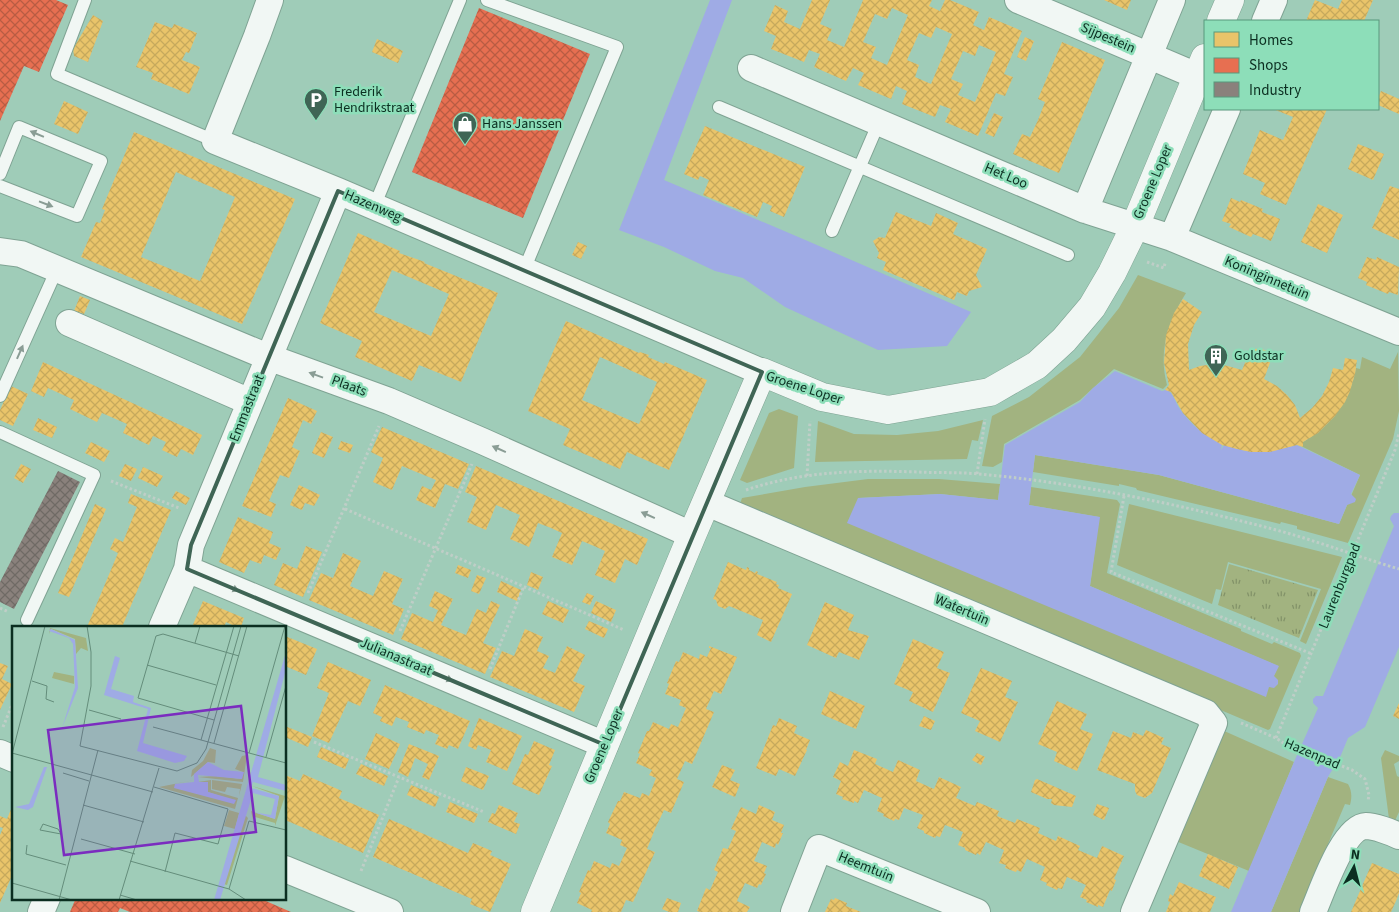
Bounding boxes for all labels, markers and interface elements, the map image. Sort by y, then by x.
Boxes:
street label: Sijpestein [1078,18,1138,58]
legend [1204,20,1379,110]
text: Homes [1249,30,1293,51]
text: Shops [1249,55,1288,76]
text: Industry [1249,80,1301,101]
place label: Frederik Hendrikstraat [334,82,414,118]
parking icon: Frederik Hendrikstraat [303,87,329,121]
shop icon: Hans Janssen [452,111,478,145]
place label: Hans Janssen [482,114,562,134]
one-way arrow [30,130,44,138]
street label: Groene Loper [1128,142,1178,222]
street label: Het Loo [981,158,1031,194]
street label: Hazenweg [341,185,405,227]
one-way arrow [38,201,53,208]
street label: Koninginnetuin [1221,251,1313,305]
building icon: Goldstar [1203,343,1229,377]
one-way arrow [16,345,24,359]
place label: Goldstar [1234,346,1284,366]
street label: Groene Loper [763,366,845,410]
street label: Plaats [329,370,369,402]
street label: Emmastraat [224,371,270,445]
one-way arrow [309,371,324,378]
one-way arrow [492,444,506,452]
one-way arrow [641,511,655,519]
street label: Laurenburgpad [1314,540,1366,632]
one-way arrow [224,585,239,593]
street label: Watertuin [932,590,992,630]
inset map [12,626,286,900]
street label: Julianastraat [357,633,435,681]
one-way arrow [439,675,453,683]
street label: Groene Loper [579,706,629,786]
street label: Hazenpad [1281,733,1343,775]
north arrow [1329,842,1379,892]
text: N [1350,845,1361,866]
street label: Heemtuin [835,847,897,887]

